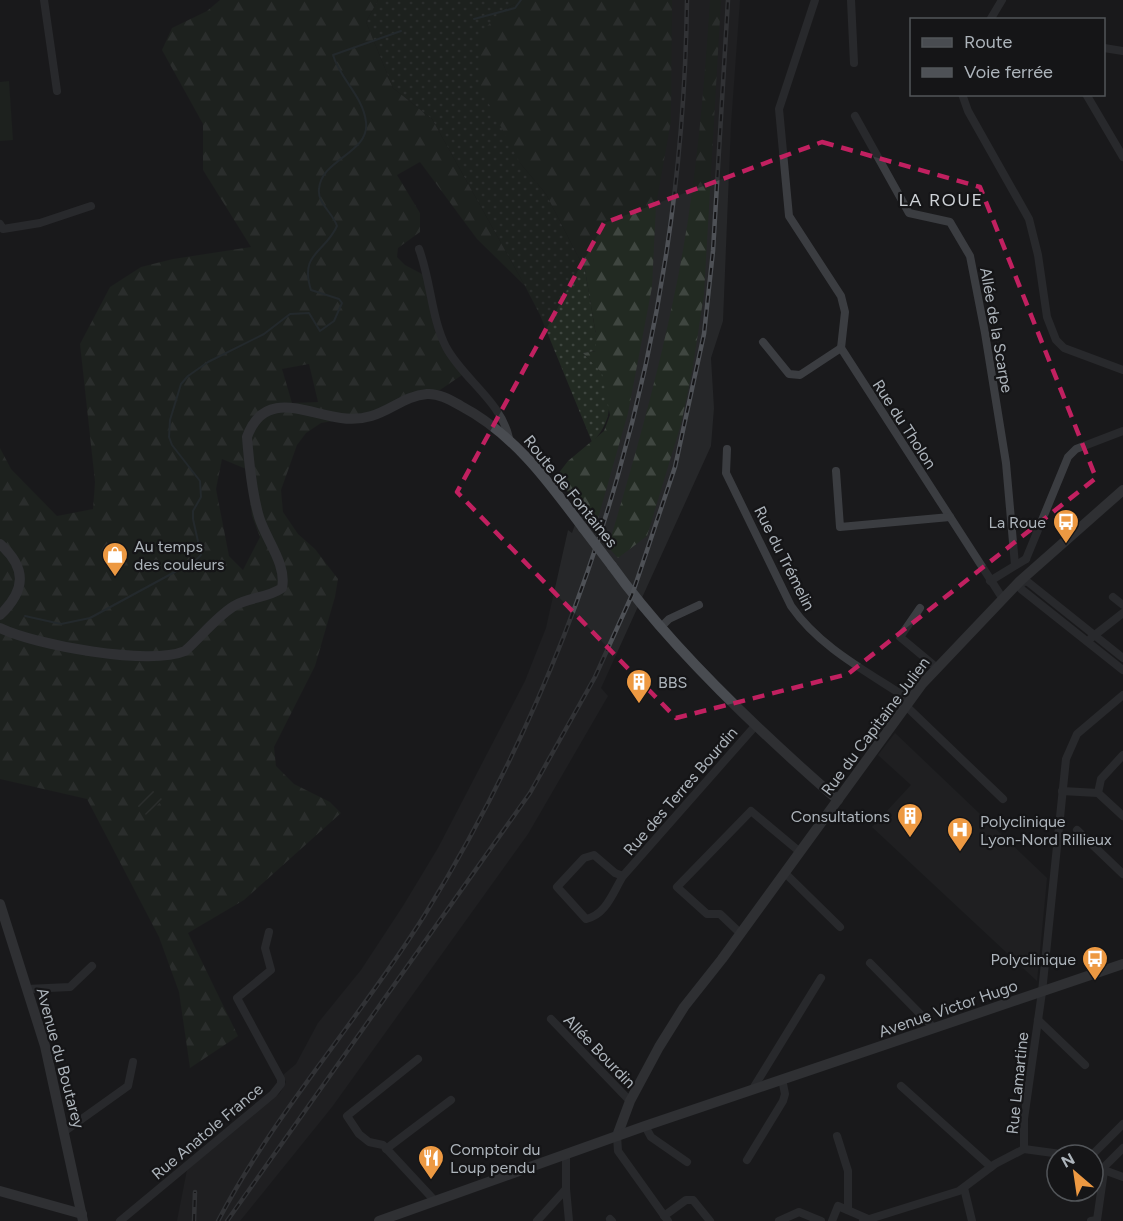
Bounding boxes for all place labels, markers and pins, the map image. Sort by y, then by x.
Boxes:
bus stop icon: La Roue [1051,507,1081,545]
place label: La Roue [989,513,1046,532]
place label: Au temps des couleurs [134,537,224,574]
shop icon: Au temps des couleurs [100,540,130,578]
building icon: BBS [624,667,654,705]
place label: BBS [658,673,688,692]
building icon: Consultations [895,801,925,839]
place label: Consultations [791,807,890,826]
place label: Polyclinique Lyon-Nord Rillieux [980,812,1112,849]
hospital icon: Polyclinique Lyon-Nord Rillieux [945,815,975,853]
bus stop icon: Polyclinique [1080,944,1110,982]
place label: Polyclinique [990,950,1076,969]
place label: Comptoir du Loup pendu [450,1140,541,1177]
restaurant icon: Comptoir du Loup pendu [416,1143,446,1181]

